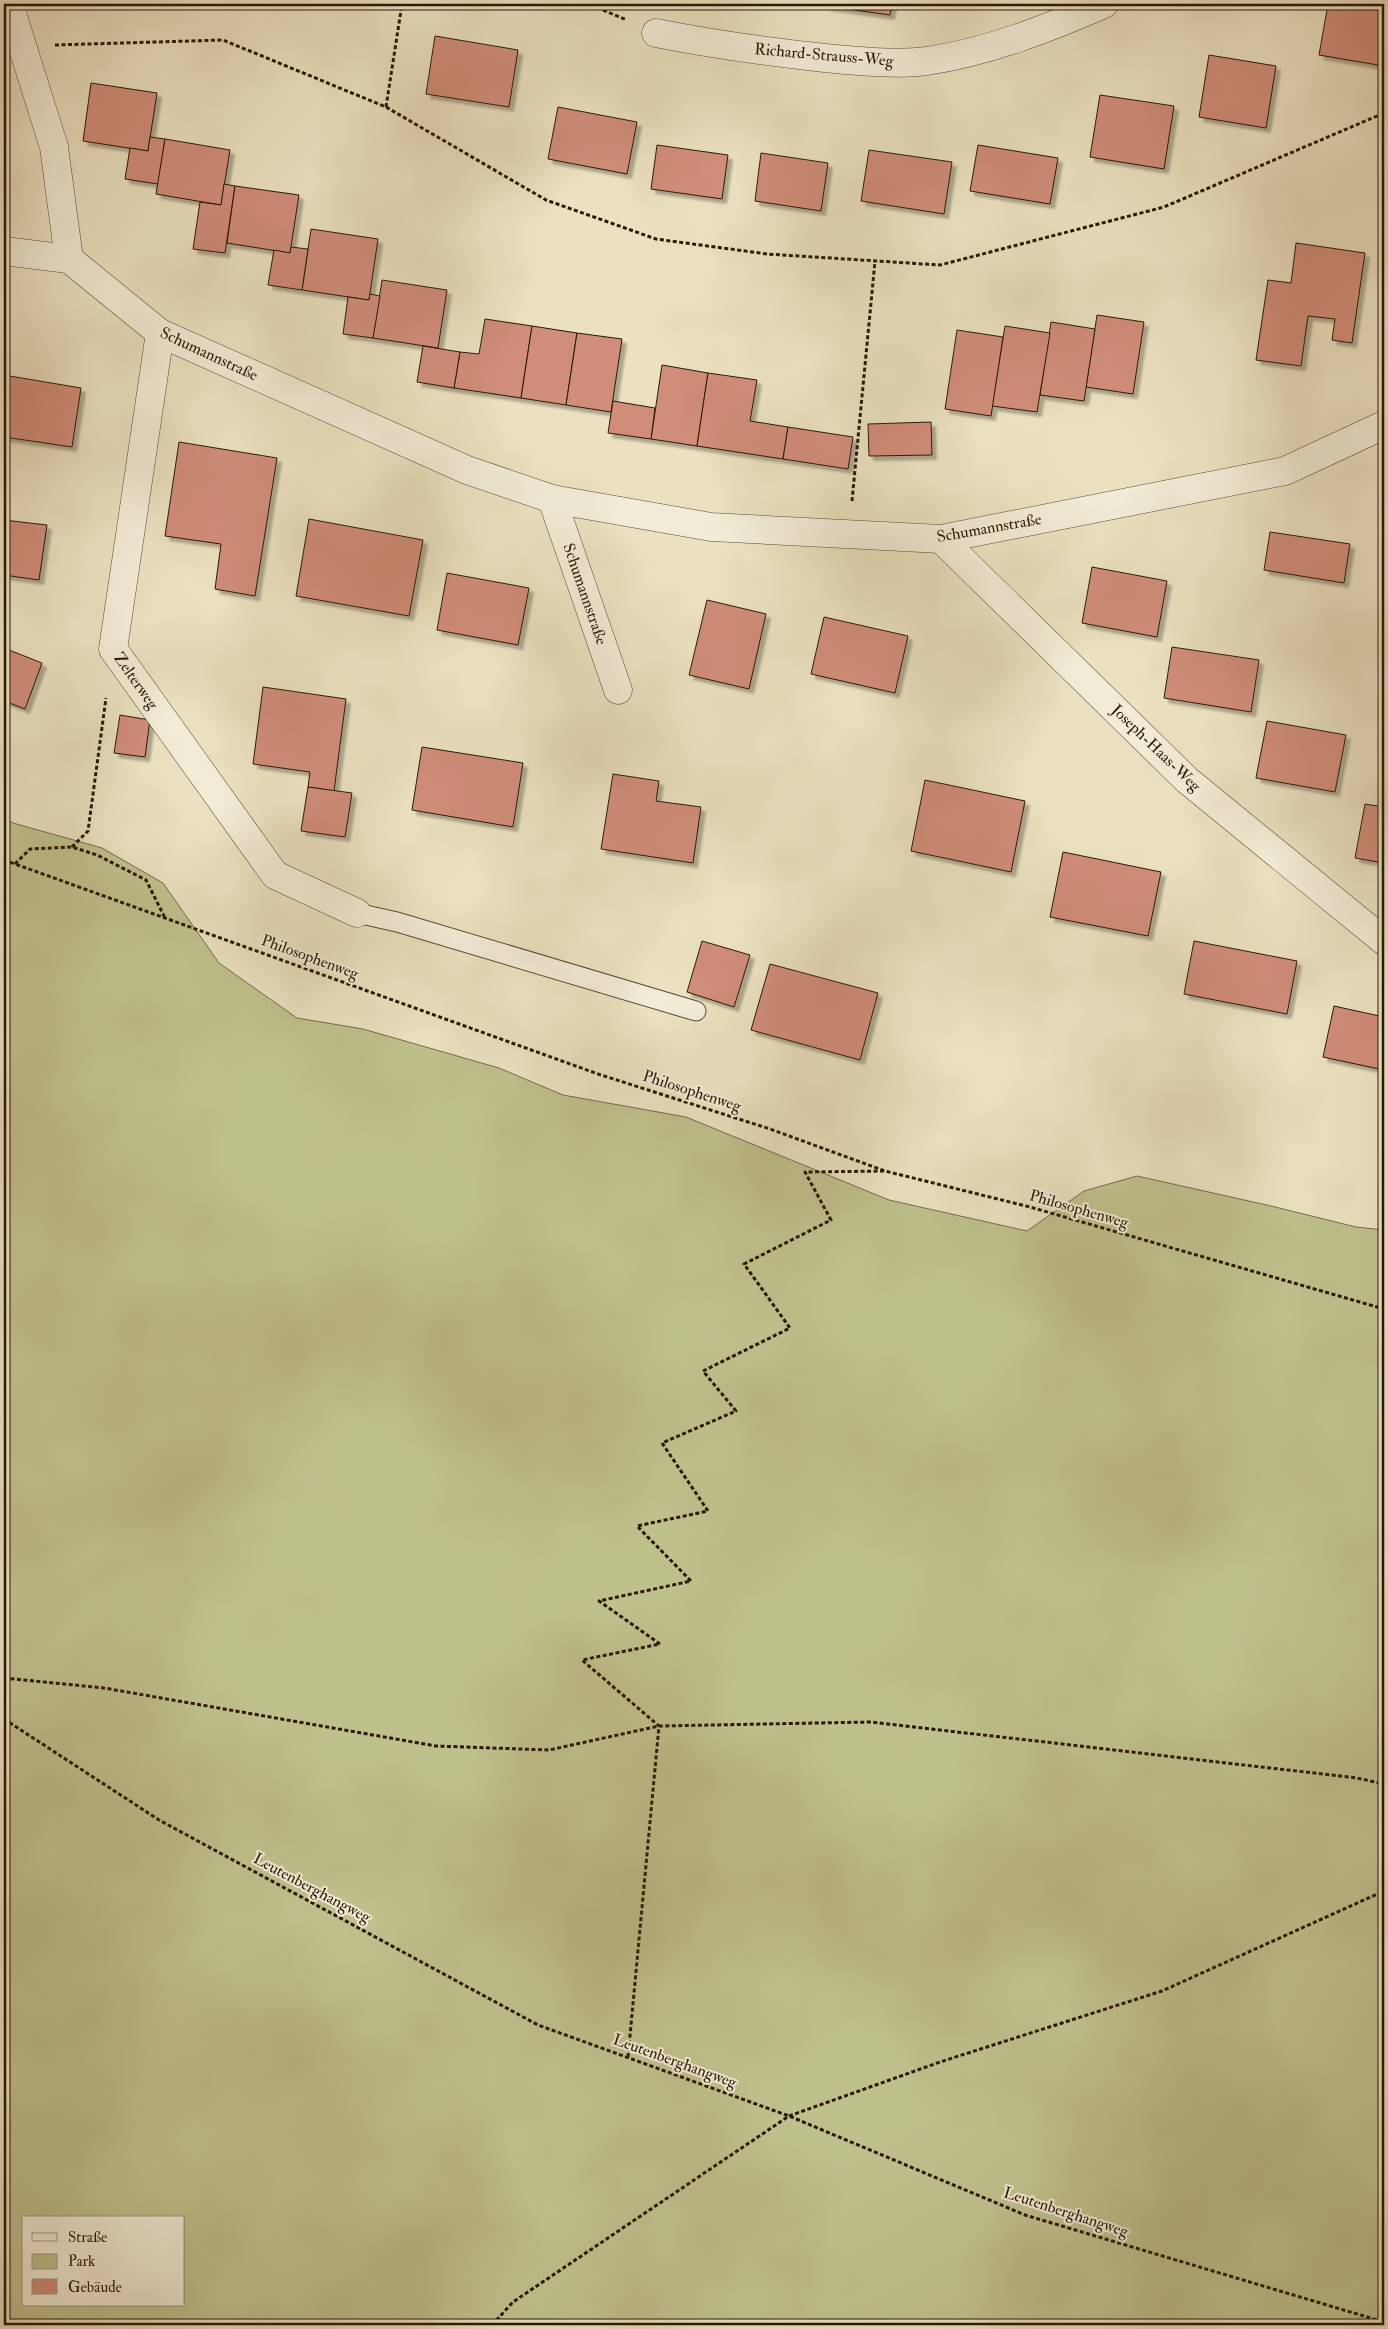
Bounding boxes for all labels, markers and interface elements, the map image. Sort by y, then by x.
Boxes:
street label: Richard-Strauss-Weg [754,39,896,71]
street label: Schumannstraße [157,323,262,386]
street label: Schumannstraße [935,509,1043,547]
street label: Schumannstraße [558,541,612,648]
street label: Zelterweg [109,649,163,714]
street label: Joseph-Haas-Weg [1106,699,1206,797]
street label: Philosophenweg [258,930,363,985]
street label: Philosophenweg [640,1066,745,1118]
street label: Philosophenweg [1027,1185,1132,1234]
street label: Leutenberghangweg [250,1849,375,1928]
street label: Leutenberghangweg [610,2029,741,2093]
street label: Leutenberghangweg [1001,2182,1132,2242]
legend [22,2216,185,2306]
text: Straße [68,2228,107,2247]
text: Park [68,2252,95,2271]
text: Gebäude [68,2278,122,2297]

